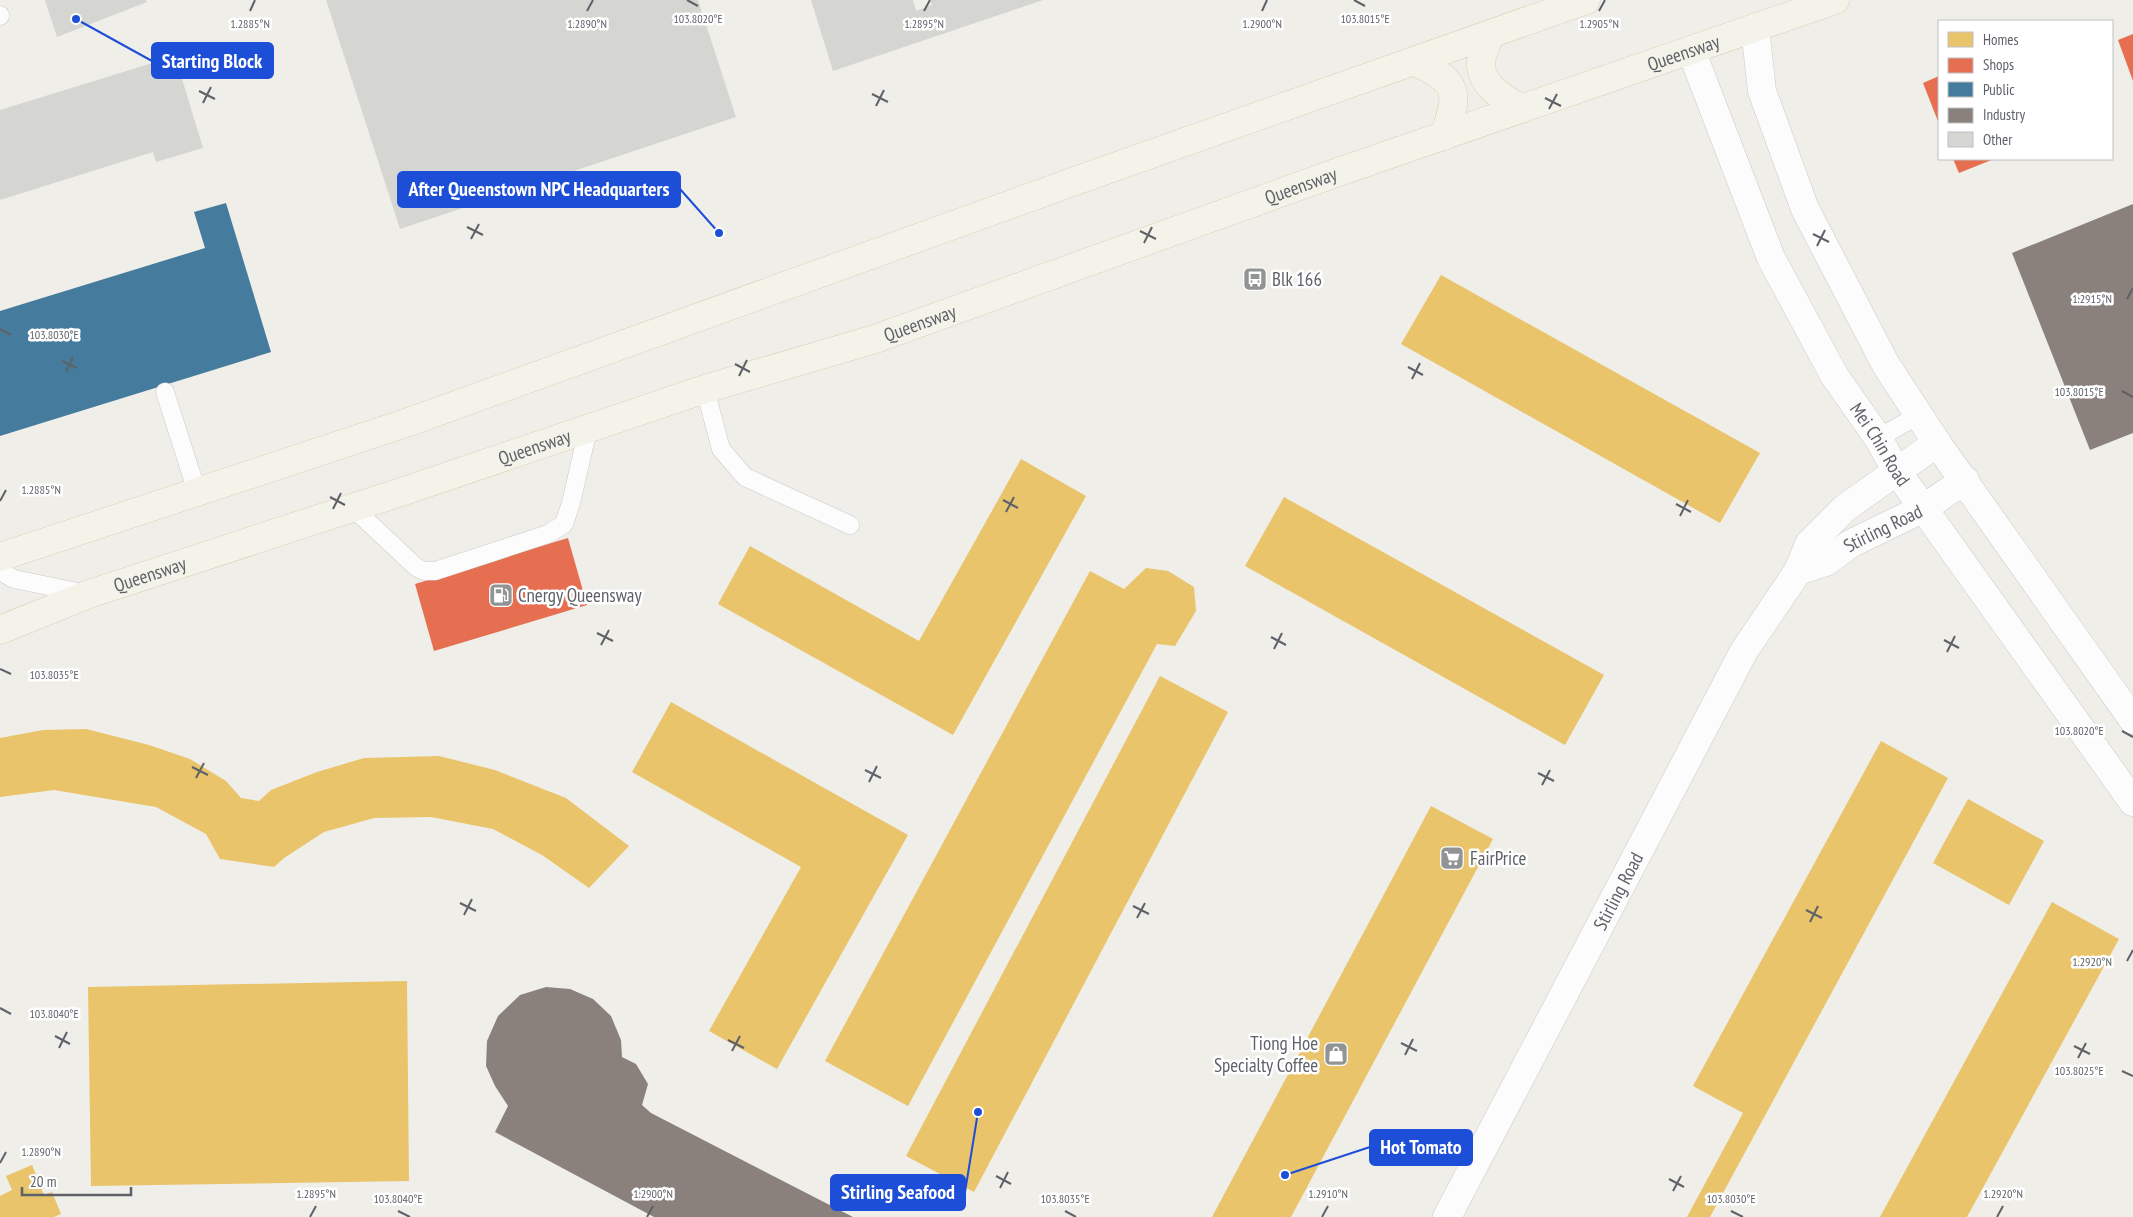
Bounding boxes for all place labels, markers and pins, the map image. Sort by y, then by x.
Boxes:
callout: Starting Block [152,43,273,78]
callout: After Queenstown NPC Headquarters [398,172,680,207]
bus stop icon: Blk 166 [1242,266,1268,292]
place label: Blk 166 [1272,267,1322,291]
fuel station icon: Cnergy Queensway [488,582,514,608]
place label: Cnergy Queensway [518,583,642,607]
supermarket icon: FairPrice [1439,845,1465,871]
place label: FairPrice [1470,846,1527,870]
place label: Tiong Hoe Specialty Coffee [1214,1031,1318,1077]
shop icon: Tiong Hoe Specialty Coffee [1323,1041,1349,1067]
callout: Hot Tomato [1370,1130,1472,1165]
callout: Stirling Seafood [831,1175,965,1210]

